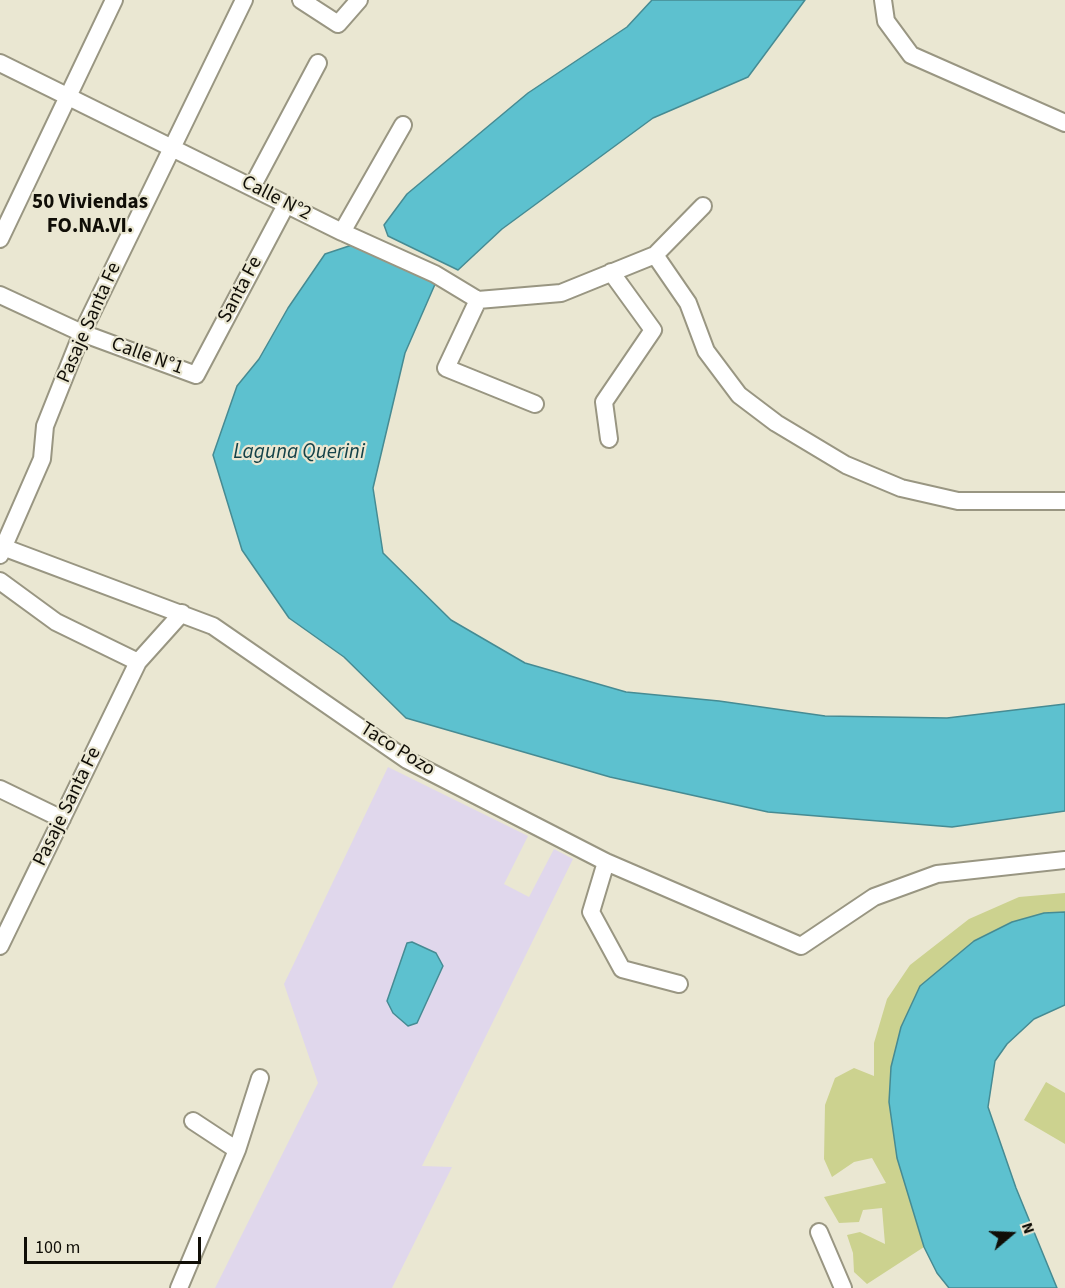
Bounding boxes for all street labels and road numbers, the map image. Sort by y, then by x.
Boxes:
street label: Calle N°2 [237,171,315,227]
street label: Santa Fe [214,253,268,327]
street label: Pasaje Santa Fe [53,259,127,387]
street label: Calle N°1 [108,333,186,381]
street label: Taco Pozo [355,718,439,782]
street label: Pasaje Santa Fe [29,744,107,870]

